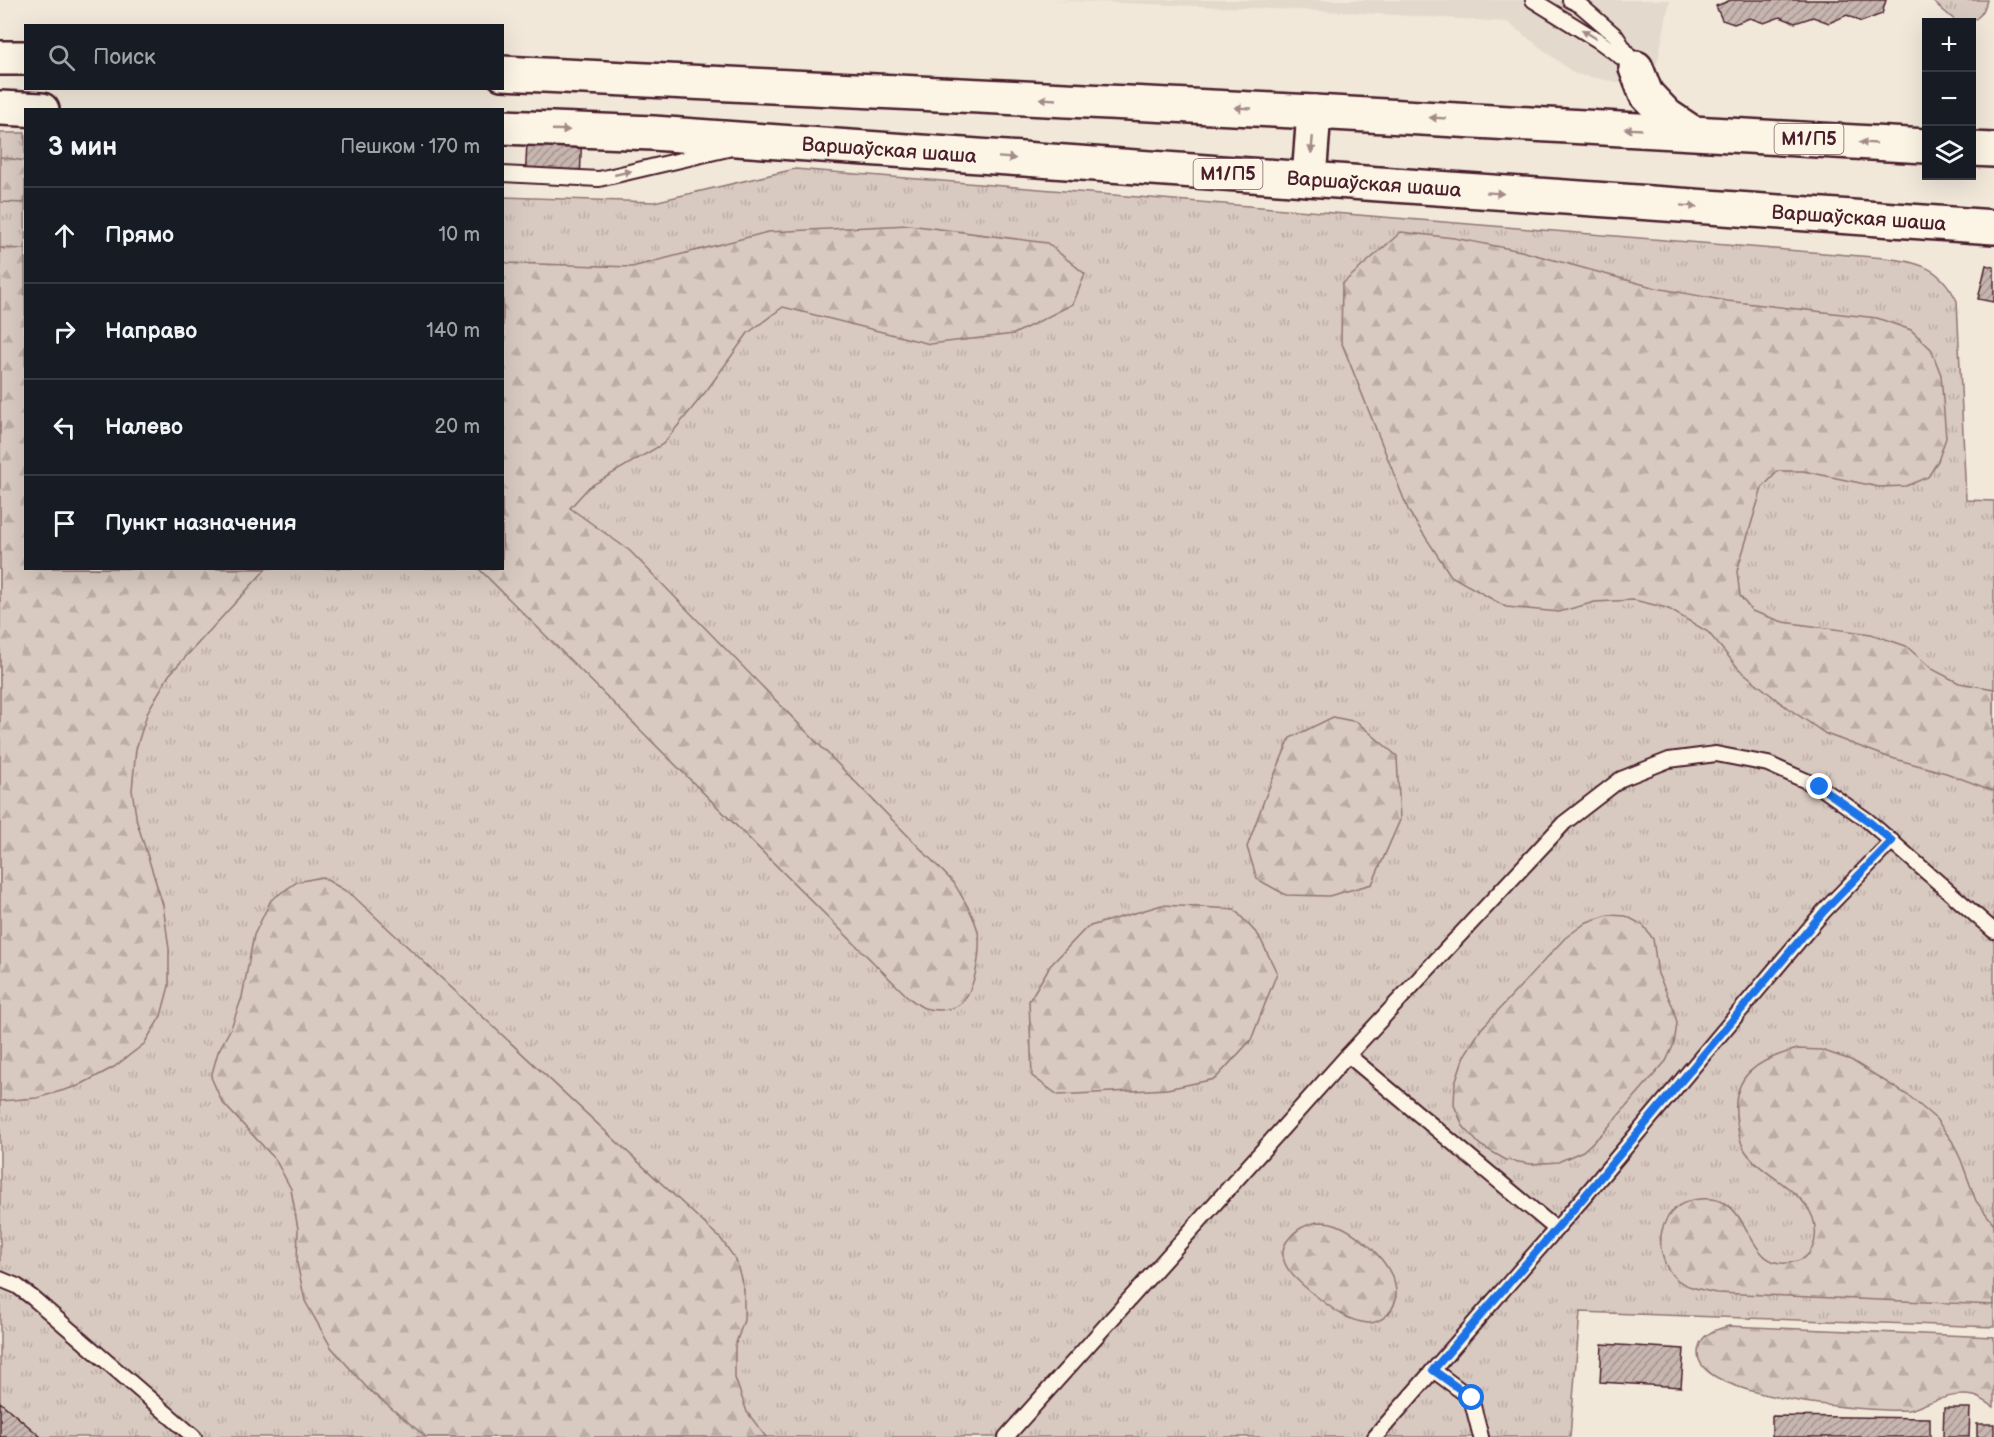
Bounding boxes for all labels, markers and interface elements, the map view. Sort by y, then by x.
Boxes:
map controls [1922,18,1976,180]
button: + [1922,18,1976,72]
search box [24,24,504,90]
one-way arrow [1581,29,1597,40]
icon: search [45,41,78,74]
text: Поиск [93,44,156,71]
button: − [1922,72,1976,126]
one-way arrow [1039,94,1058,103]
one-way arrow [1234,104,1253,113]
one-way arrow [1428,114,1447,123]
one-way arrow [1623,124,1642,134]
road number: М1/П5 [1774,124,1844,154]
one-way arrow [551,125,570,134]
button: layers [1922,126,1976,180]
text: 3 мин [48,132,117,163]
street label: Варшаўская шаша [801,133,978,169]
text: Пешком · 170 m [340,135,480,159]
one-way arrow [1307,136,1316,155]
one-way arrow [1859,138,1878,148]
one-way arrow [998,153,1017,163]
road number: М1/П5 [1194,159,1262,189]
street label: Варшаўская шаша [1286,167,1462,203]
one-way arrow [614,168,633,178]
one-way arrow [1485,188,1504,197]
street label: Варшаўская шаша [1771,200,1947,237]
one-way arrow [1680,202,1699,211]
icon: ahead [48,219,81,252]
text: Прямо [105,222,174,249]
text: 10 m [439,223,480,247]
icon: right [48,315,81,348]
text: Направо [105,318,197,345]
text: 140 m [426,319,480,343]
icon: left [48,411,81,444]
text: Налево [105,414,183,441]
text: 20 m [435,415,480,439]
icon: arrive [48,507,81,540]
text: Пункт назначения [105,510,297,537]
route end [1806,773,1832,799]
route start [1458,1384,1484,1410]

